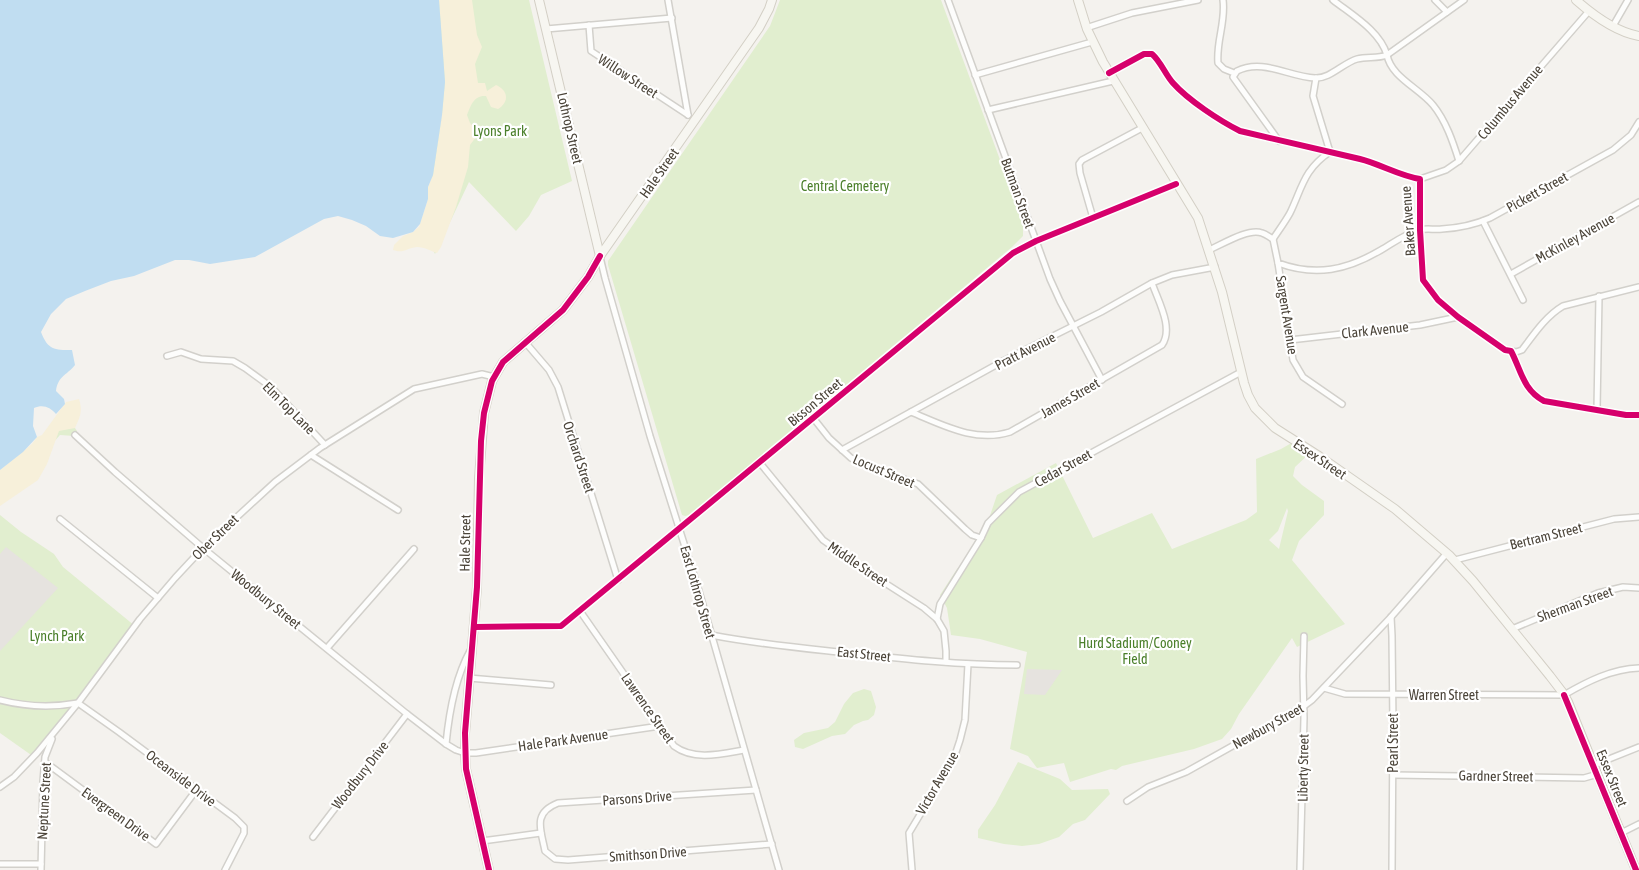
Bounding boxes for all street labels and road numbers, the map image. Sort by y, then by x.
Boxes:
street label: Willow Street [595,51,661,101]
street label: Columbus Avenue [1474,61,1546,143]
street label: Lothrop Street [554,91,586,165]
street label: Hale Street [636,145,682,201]
street label: Butman Street [998,156,1038,230]
street label: Pickett Street [1503,169,1571,215]
street label: Baker Avenue [1398,185,1418,257]
street label: McKinley Avenue [1533,210,1617,266]
street label: Sargent Avenue [1273,274,1301,356]
street label: Clark Avenue [1341,319,1409,341]
street label: Pratt Avenue [992,329,1058,373]
street label: Bisson Street [785,375,845,429]
street label: James Street [1038,375,1102,421]
street label: Elm Top Lane [260,379,318,437]
street label: Orchard Street [560,419,598,495]
street label: Essex Street [1291,435,1349,483]
street label: Cedar Street [1032,446,1094,490]
street label: Locust Street [851,451,917,491]
street label: Ober Street [189,511,241,563]
street label: Hale Street [457,514,473,572]
street label: Bertram Street [1508,519,1584,553]
street label: Middle Street [825,538,891,590]
street label: East Lothrop Street [677,544,719,640]
street label: Woodbury Street [228,566,304,632]
street label: Sherman Street [1535,583,1615,625]
street label: East Street [836,643,892,665]
street label: Lawrence Street [618,670,678,746]
street label: Warren Street [1409,687,1479,703]
street label: Newbury Street [1230,700,1306,752]
street label: Pearl Street [1385,713,1401,773]
street label: Hale Park Avenue [517,726,609,754]
street label: Liberty Street [1294,734,1312,802]
street label: Woodbury Drive [328,738,392,812]
street label: Oceanside Drive [143,747,219,809]
street label: Essex Street [1593,747,1631,809]
street label: Victor Avenue [912,748,962,818]
street label: Neptune Street [34,762,54,840]
street label: Gardner Street [1459,767,1533,785]
street label: Evergreen Drive [79,784,153,844]
street label: Parsons Drive [602,788,672,808]
street label: Smithson Drive [609,843,687,865]

